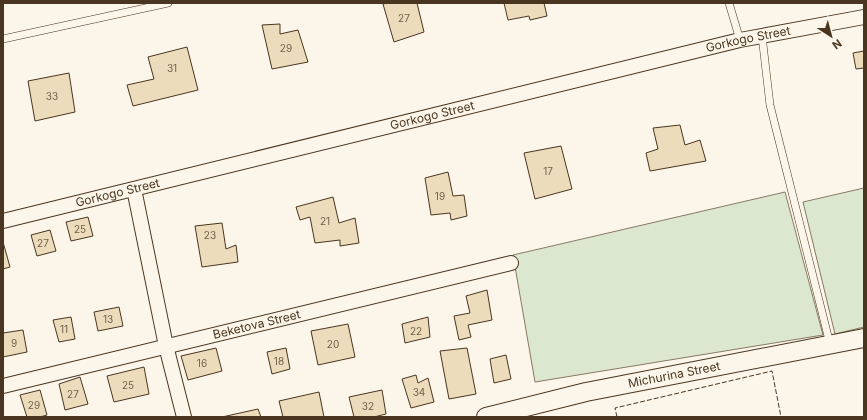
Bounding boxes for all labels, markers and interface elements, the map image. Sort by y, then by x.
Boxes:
house number: 27 [398,12,410,24]
north arrow [811,16,851,56]
street label: Gorkogo Street [704,23,792,55]
text: N [829,36,844,52]
house number: 29 [280,42,292,54]
house number: 31 [167,62,177,74]
house number: 33 [46,90,58,102]
street label: Gorkogo Street [388,98,476,133]
house number: 17 [543,165,553,177]
street label: Gorkogo Street [74,175,161,210]
house number: 19 [435,190,445,202]
house number: 21 [320,215,330,227]
house number: 25 [74,223,86,235]
house number: 23 [204,229,216,241]
house number: 27 [37,237,49,249]
street label: Beketova Street [211,306,302,342]
house number: 13 [103,313,113,325]
house number: 11 [60,323,68,335]
house number: 22 [410,325,422,337]
house number: 9 [11,337,17,349]
house number: 20 [327,338,339,350]
house number: 18 [274,355,284,367]
house number: 16 [197,357,207,369]
street label: Michurina Street [627,358,722,391]
house number: 25 [122,379,134,391]
house number: 34 [413,386,425,398]
house number: 27 [67,388,79,400]
house number: 29 [28,399,40,411]
house number: 32 [362,400,374,412]

